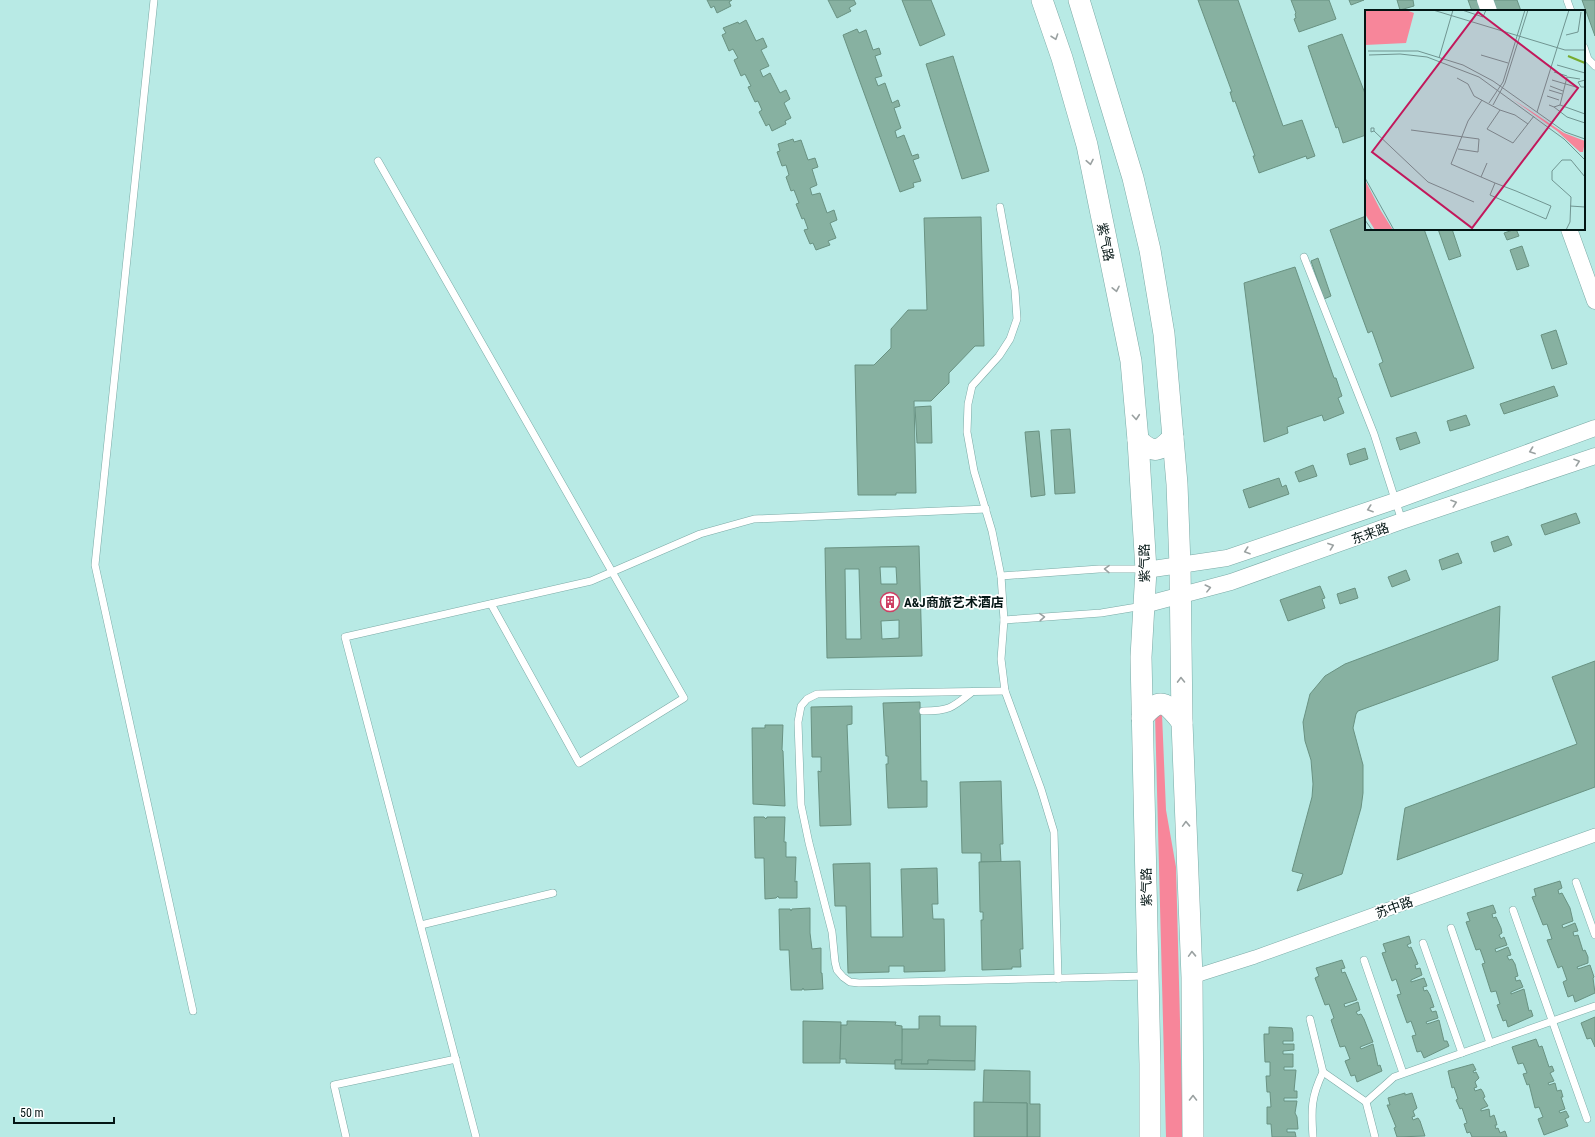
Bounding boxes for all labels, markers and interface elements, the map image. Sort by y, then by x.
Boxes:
inset map [1365,10,1585,230]
one-way arrow [1050,33,1058,40]
one-way arrow [1086,159,1094,165]
street label: 紫气路 [1094,222,1117,263]
one-way arrow [1111,286,1119,292]
one-way arrow [1132,414,1141,421]
one-way arrow [1529,446,1536,455]
one-way arrow [1574,458,1581,467]
one-way arrow [1451,500,1458,508]
one-way arrow [1367,505,1374,513]
street label: 东来路 [1349,520,1391,547]
street label: 紫气路 [1137,543,1152,583]
one-way arrow [1328,543,1335,551]
one-way arrow [1244,546,1251,555]
one-way arrow [1104,565,1110,573]
one-way arrow [1205,584,1212,593]
building icon: A&J商旅艺术酒店 [879,591,901,613]
place label: A&J商旅艺术酒店 [904,595,1004,610]
one-way arrow [1039,612,1045,621]
one-way arrow [1177,677,1185,683]
one-way arrow [1182,821,1190,827]
street label: 紫气路 [1139,867,1154,907]
street label: 苏中路 [1373,894,1415,921]
one-way arrow [1187,951,1196,957]
one-way arrow [1189,1095,1197,1101]
scale bar [14,1099,114,1125]
text: 50 m [20,1106,44,1120]

